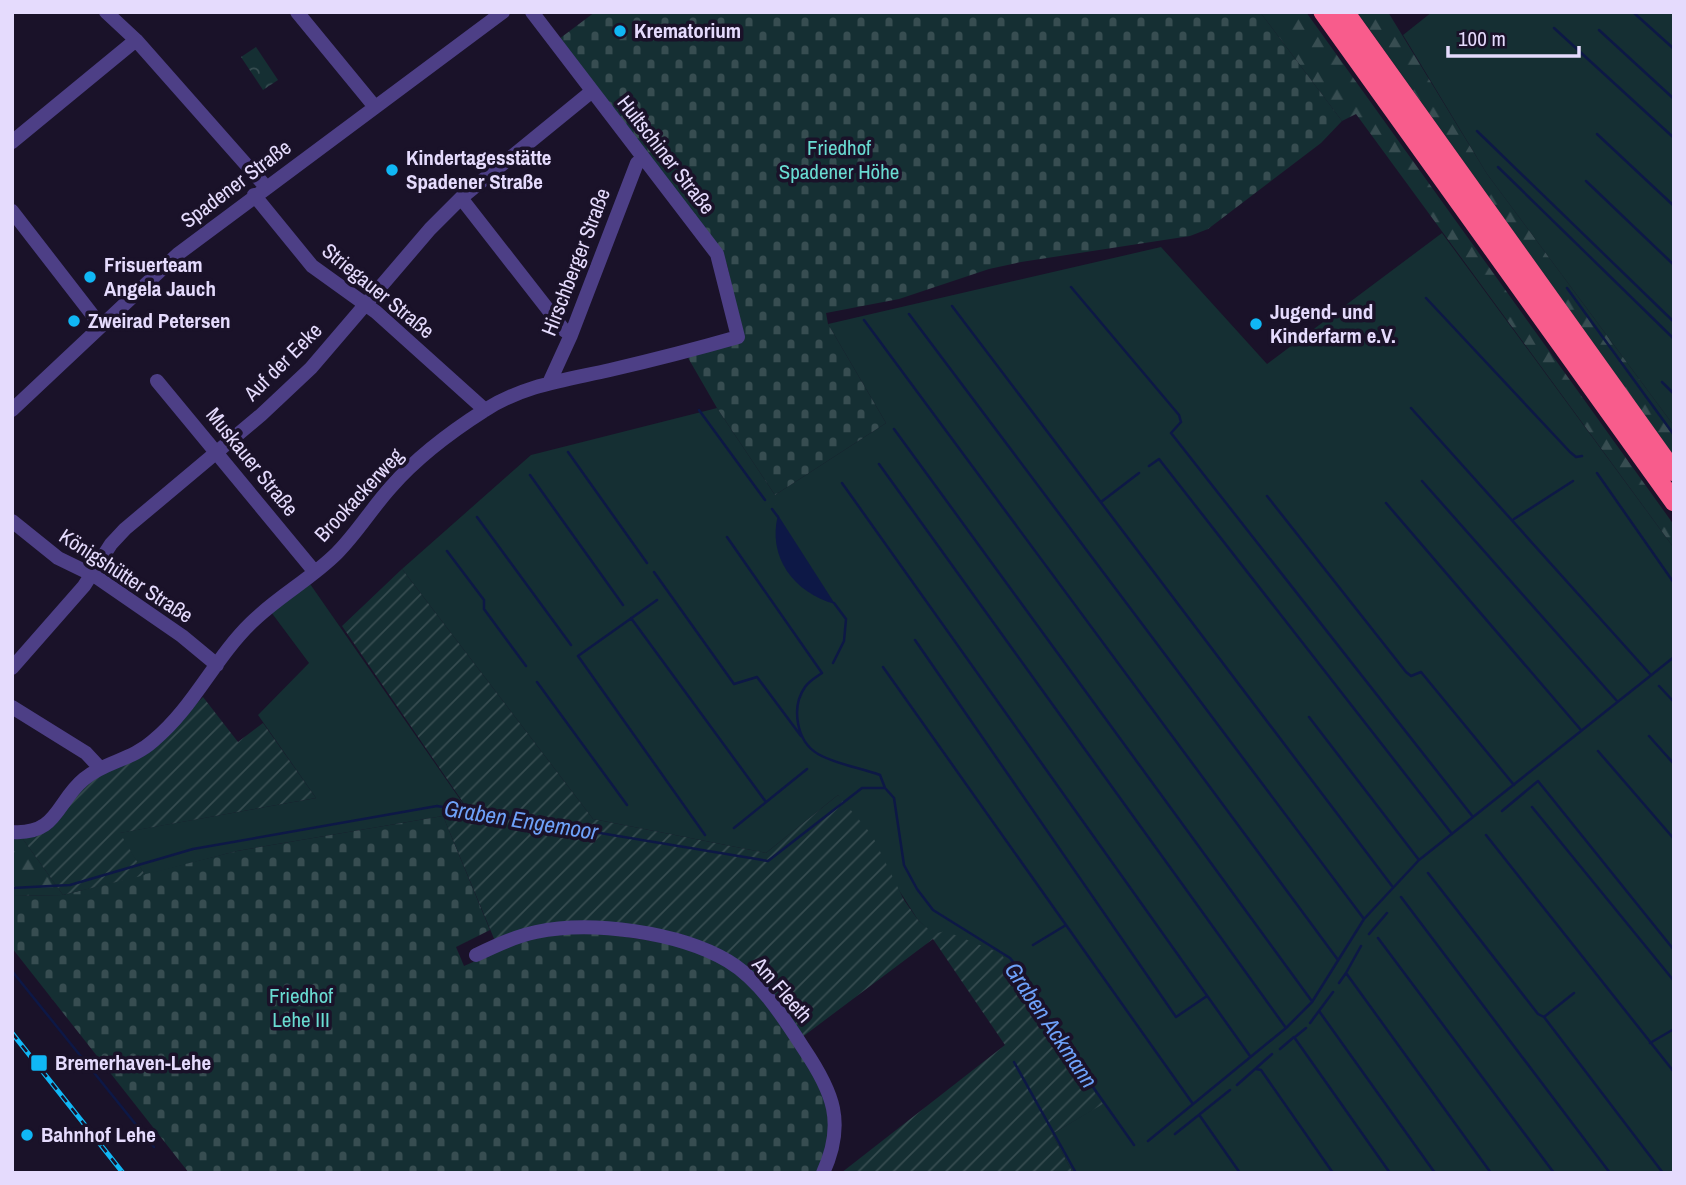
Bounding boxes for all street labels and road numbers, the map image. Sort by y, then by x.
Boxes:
street label: Hultschiner Straße [611,89,722,220]
street label: Spadener Straße [175,133,297,235]
street label: Hirschberger Straße [534,184,617,340]
street label: Striegauer Straße [316,236,441,345]
street label: Auf der Eeke [236,316,328,408]
street label: Muskauer Straße [200,401,305,522]
street label: Brookackerweg [308,441,410,548]
street label: Königshütter Straße [54,521,199,630]
street label: Am Fleeth [745,950,819,1029]

